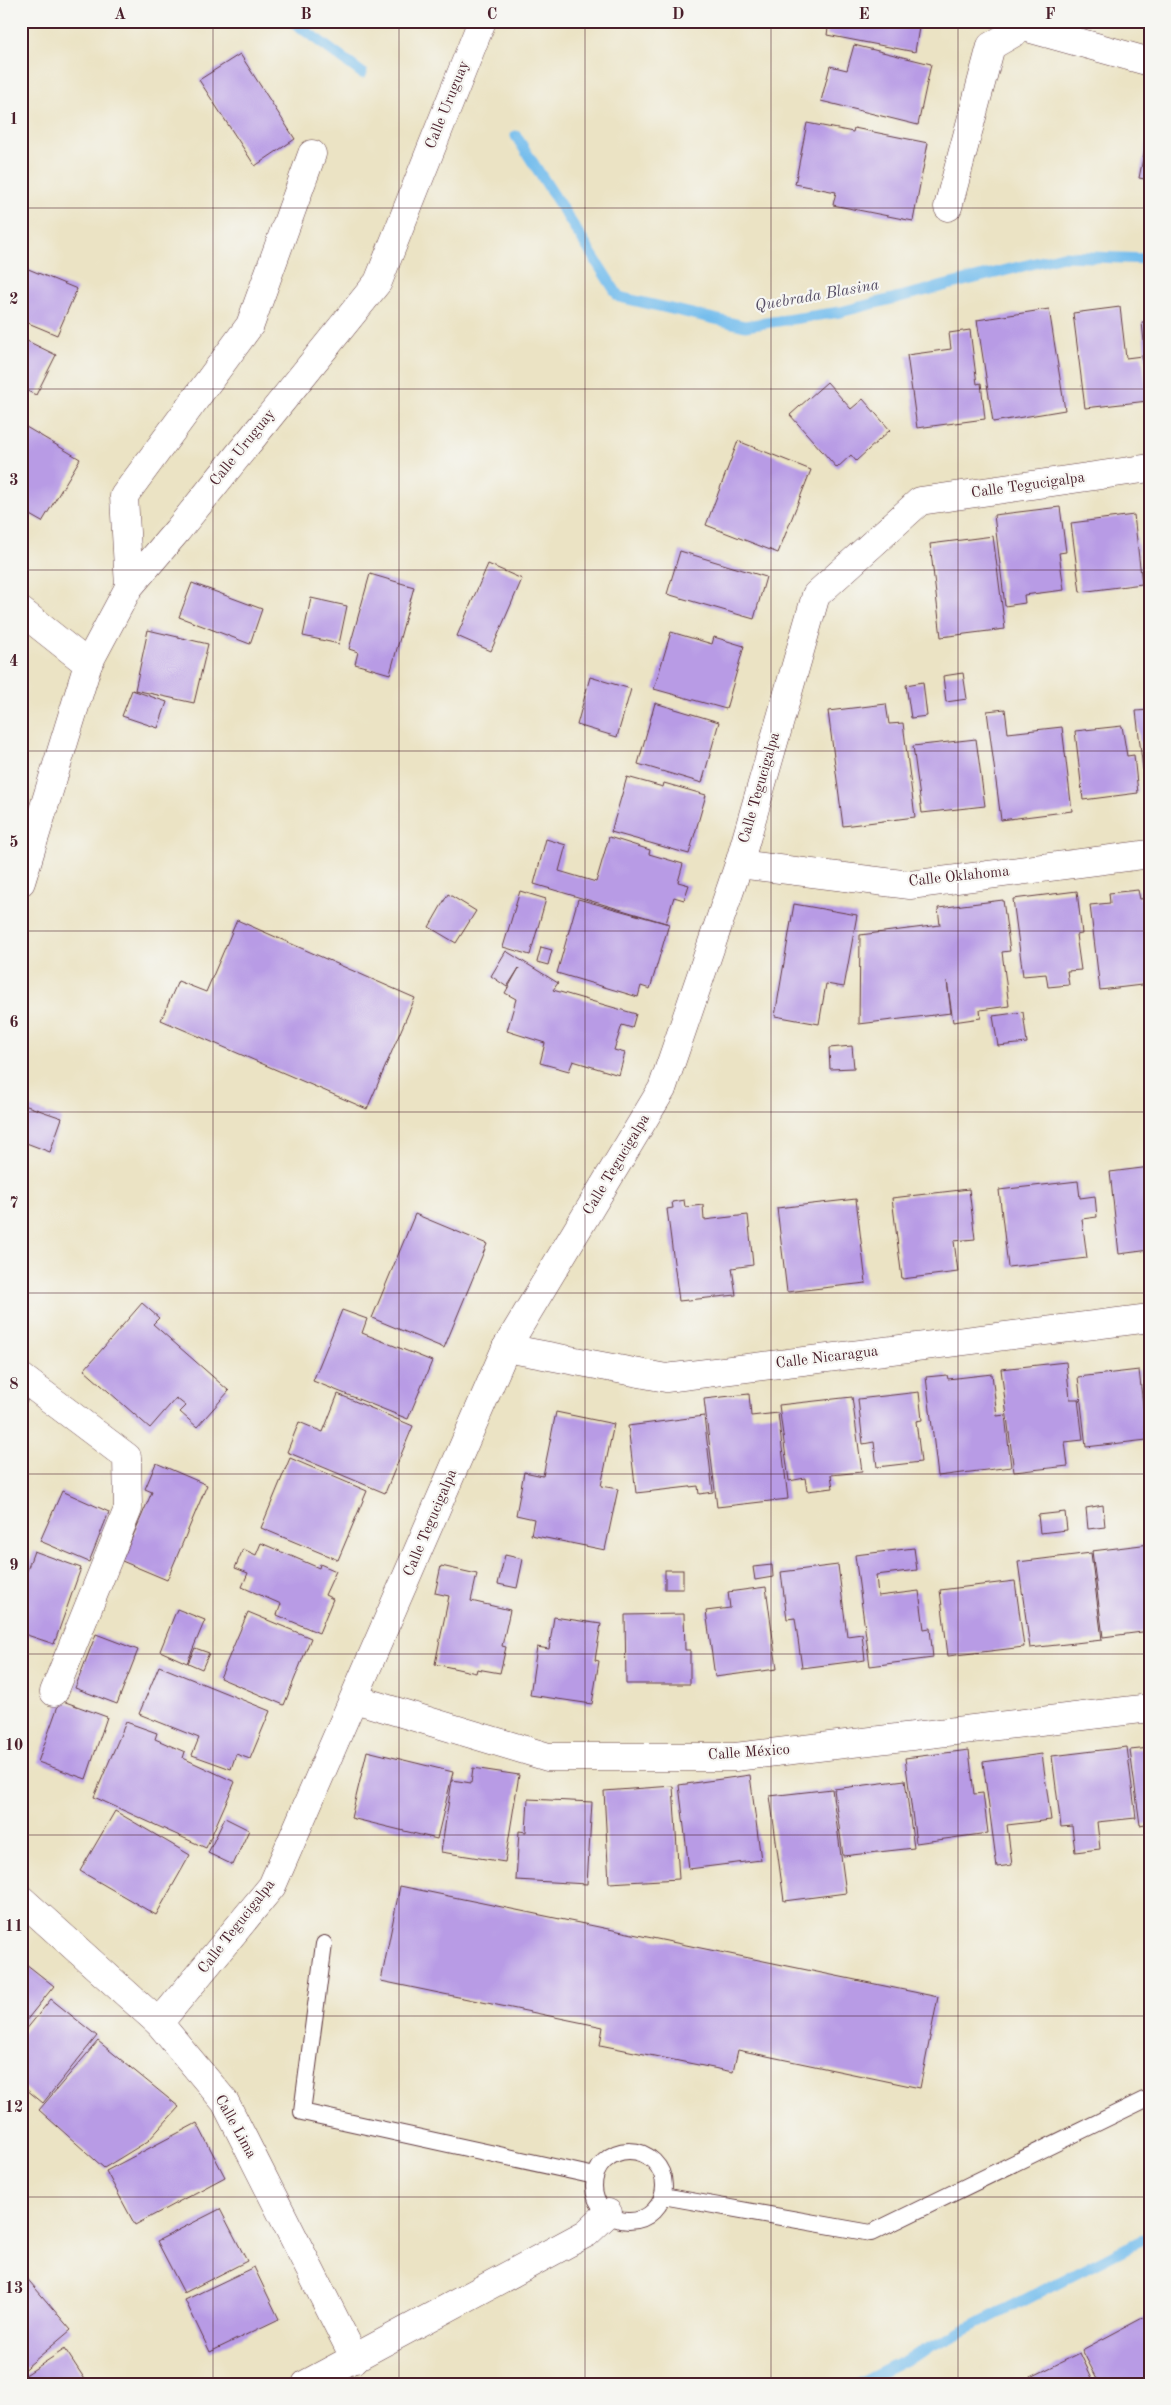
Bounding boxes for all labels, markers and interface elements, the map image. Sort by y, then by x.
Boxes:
text: A [114,7,126,23]
text: B [300,7,312,23]
text: C [487,7,497,23]
text: D [672,7,684,23]
text: E [858,7,870,23]
text: F [1045,7,1056,23]
street label: Calle Uruguay [423,59,473,151]
text: 1 [9,112,19,128]
water label: Quebrada Blasina [754,277,881,315]
text: 2 [9,292,19,308]
street label: Calle Uruguay [208,407,278,489]
street label: Calle Tegucigalpa [970,471,1086,501]
text: 3 [9,473,19,489]
text: 4 [9,654,19,670]
street label: Calle Tegucigalpa [737,730,783,845]
text: 5 [9,835,19,851]
street label: Calle Oklahoma [908,864,1011,890]
text: 6 [9,1015,19,1031]
street label: Calle Tegucigalpa [581,1111,653,1218]
text: 7 [9,1196,19,1212]
street label: Calle Nicaragua [775,1344,880,1372]
text: 8 [9,1377,19,1393]
street label: Calle Tegucigalpa [402,1467,461,1579]
text: 9 [9,1558,19,1574]
text: 10 [5,1738,23,1754]
street label: Calle México [708,1743,790,1763]
street label: Calle Tegucigalpa [196,1877,279,1977]
text: 11 [5,1919,23,1935]
street label: Calle Lima [211,2093,259,2162]
text: 12 [5,2100,23,2116]
text: 13 [5,2281,23,2297]

